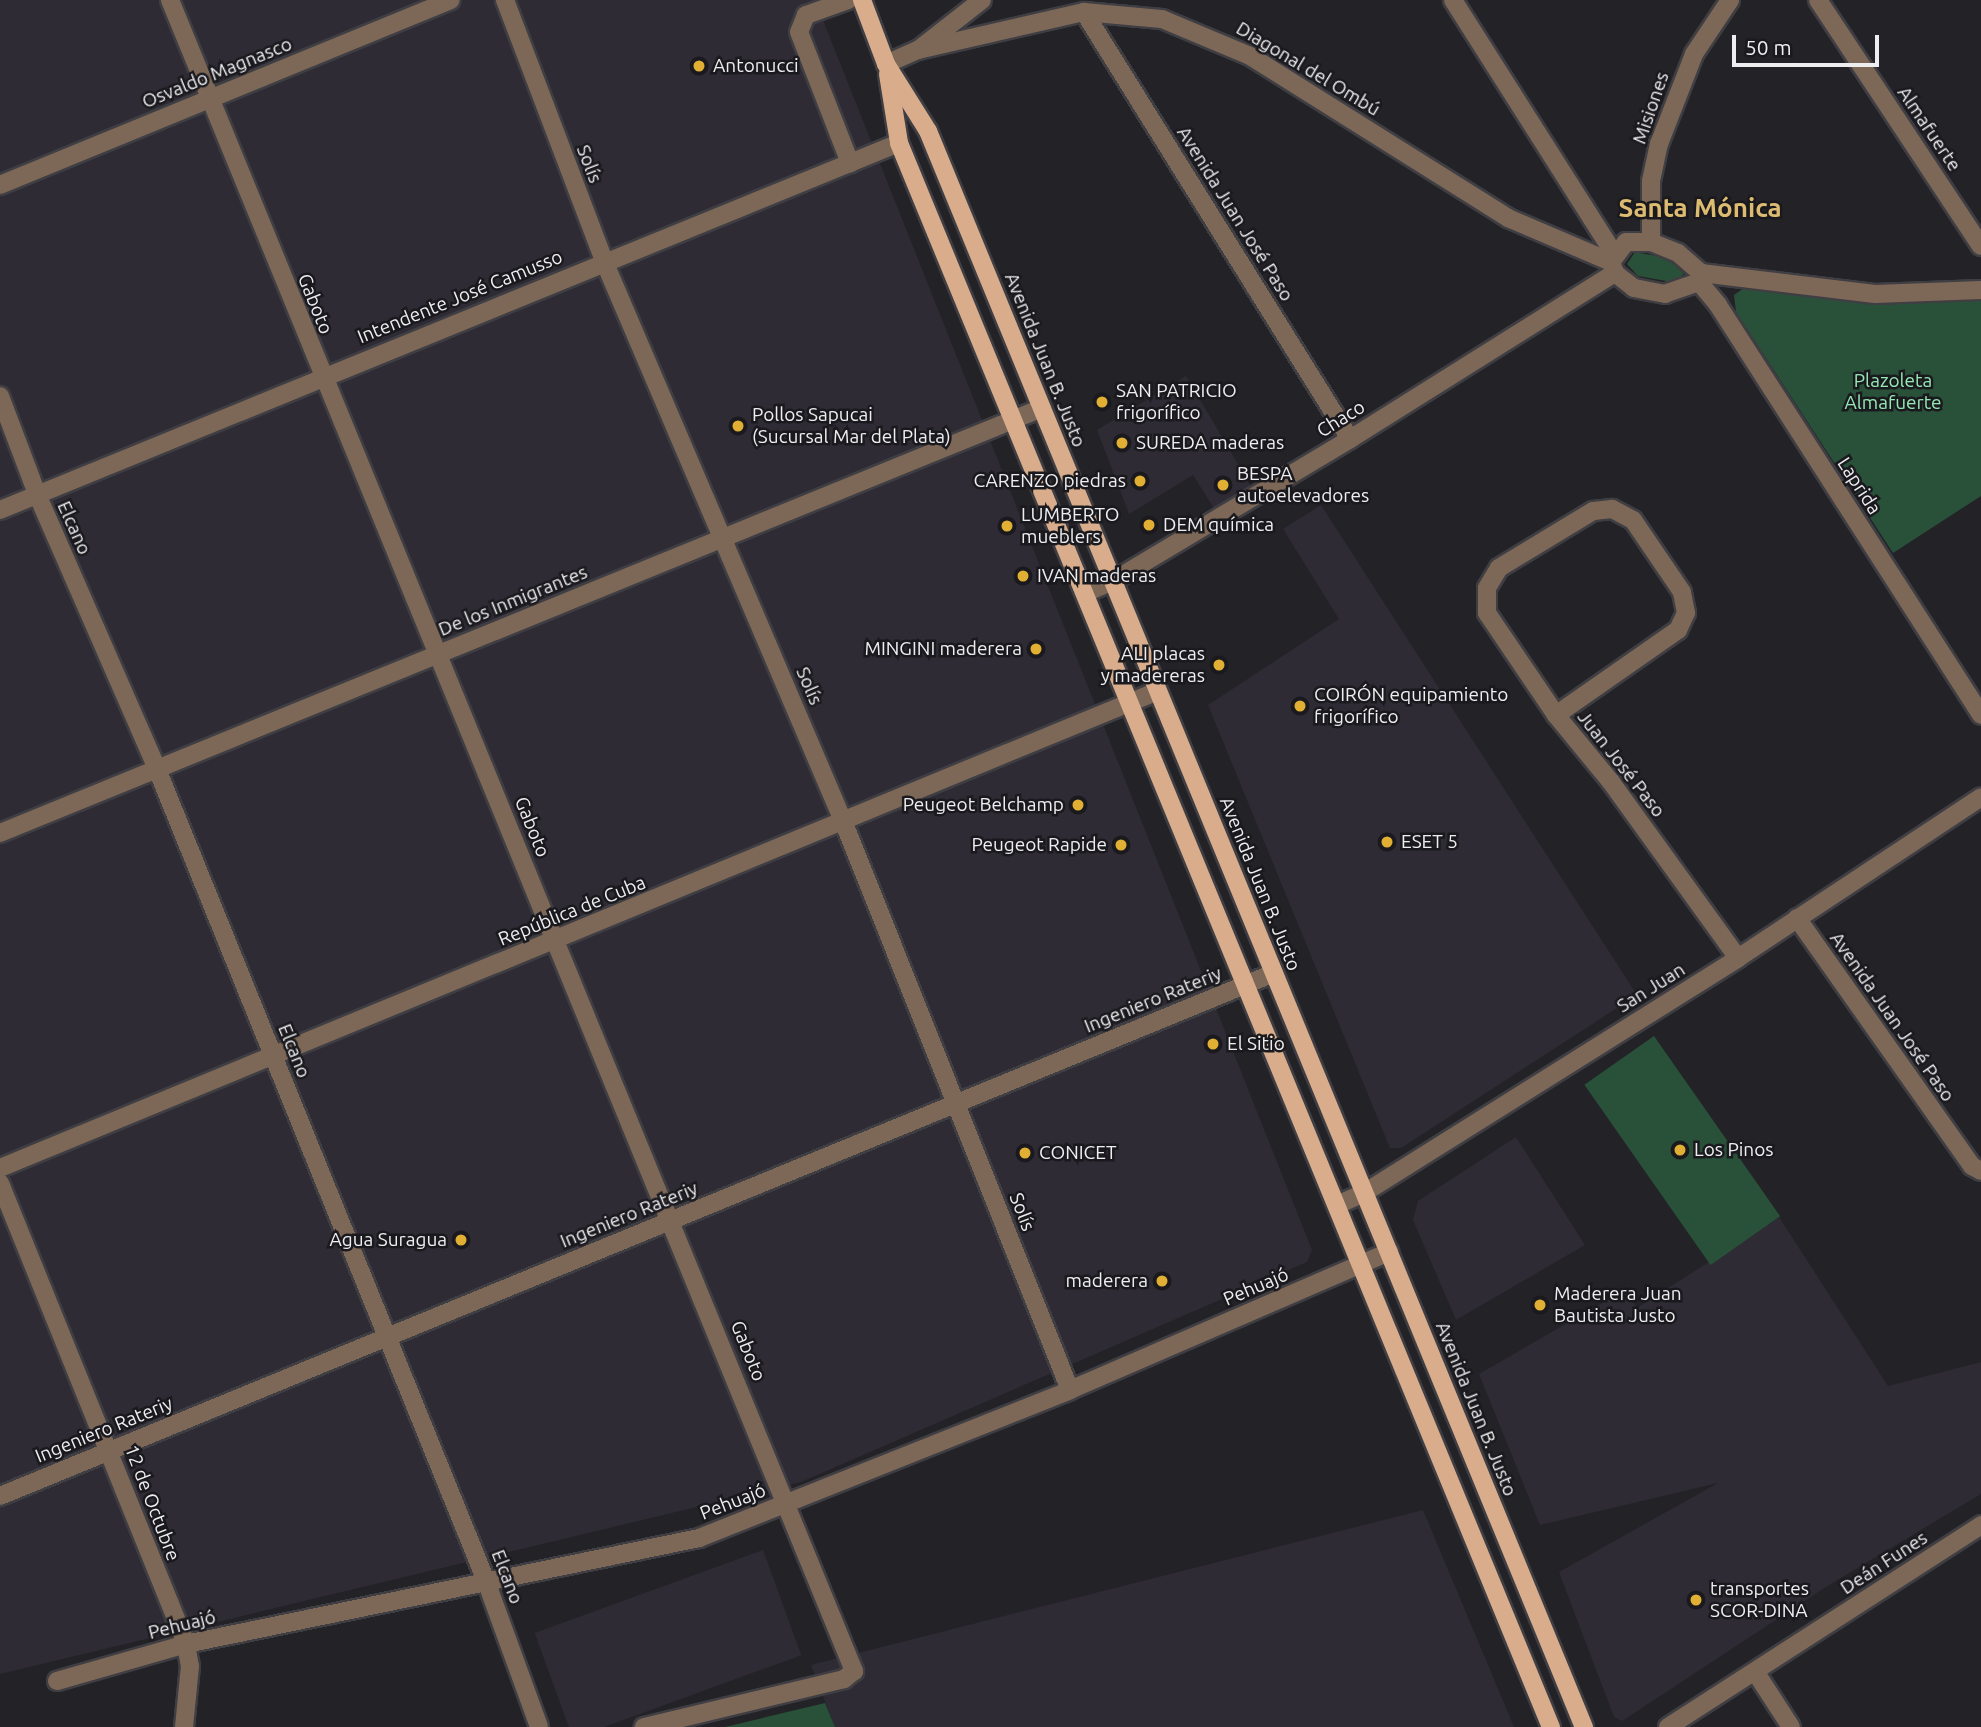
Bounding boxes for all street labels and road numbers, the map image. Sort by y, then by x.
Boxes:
street label: Diagonal del Ombú [1232,17,1384,121]
street label: Osvaldo Magnasco [139,33,295,113]
street label: Misiones [1628,69,1674,147]
street label: Almafuerte [1892,82,1966,176]
street label: Avenida Juan José Paso [1172,122,1298,306]
street label: Solís [571,142,607,186]
street label: Intendente José Camusso [354,245,566,349]
street label: Gaboto [293,270,337,338]
street label: Avenida Juan B. Justo [1000,270,1090,450]
street label: Chaco [1313,396,1369,442]
street label: Laprida [1832,453,1886,519]
street label: Elcano [52,498,96,558]
street label: De los Inmigrantes [435,561,591,641]
street label: Solís [791,664,827,708]
street label: Juan José Paso [1572,706,1670,822]
street label: Gaboto [510,793,554,861]
street label: Avenida Juan B. Justo [1215,794,1305,974]
street label: República de Cuba [495,871,649,951]
street label: Avenida Juan José Paso [1825,928,1959,1106]
street label: San Juan [1613,958,1689,1018]
street label: Ingeniero Rateriy [1081,962,1225,1038]
street label: Elcano [273,1021,315,1081]
street label: Ingeniero Rateriy [557,1177,701,1253]
street label: Solís [1004,1190,1040,1234]
street label: Pehuajó [1220,1263,1292,1311]
street label: Gaboto [726,1317,770,1385]
street label: Avenida Juan B. Justo [1431,1319,1521,1499]
street label: Ingeniero Rateriy [32,1392,176,1468]
street label: 12 de Octubre [119,1442,185,1564]
street label: Pehuajó [697,1479,769,1525]
street label: Deán Funes [1836,1526,1932,1600]
street label: Elcano [486,1547,528,1607]
street label: Pehuajó [146,1606,218,1644]

